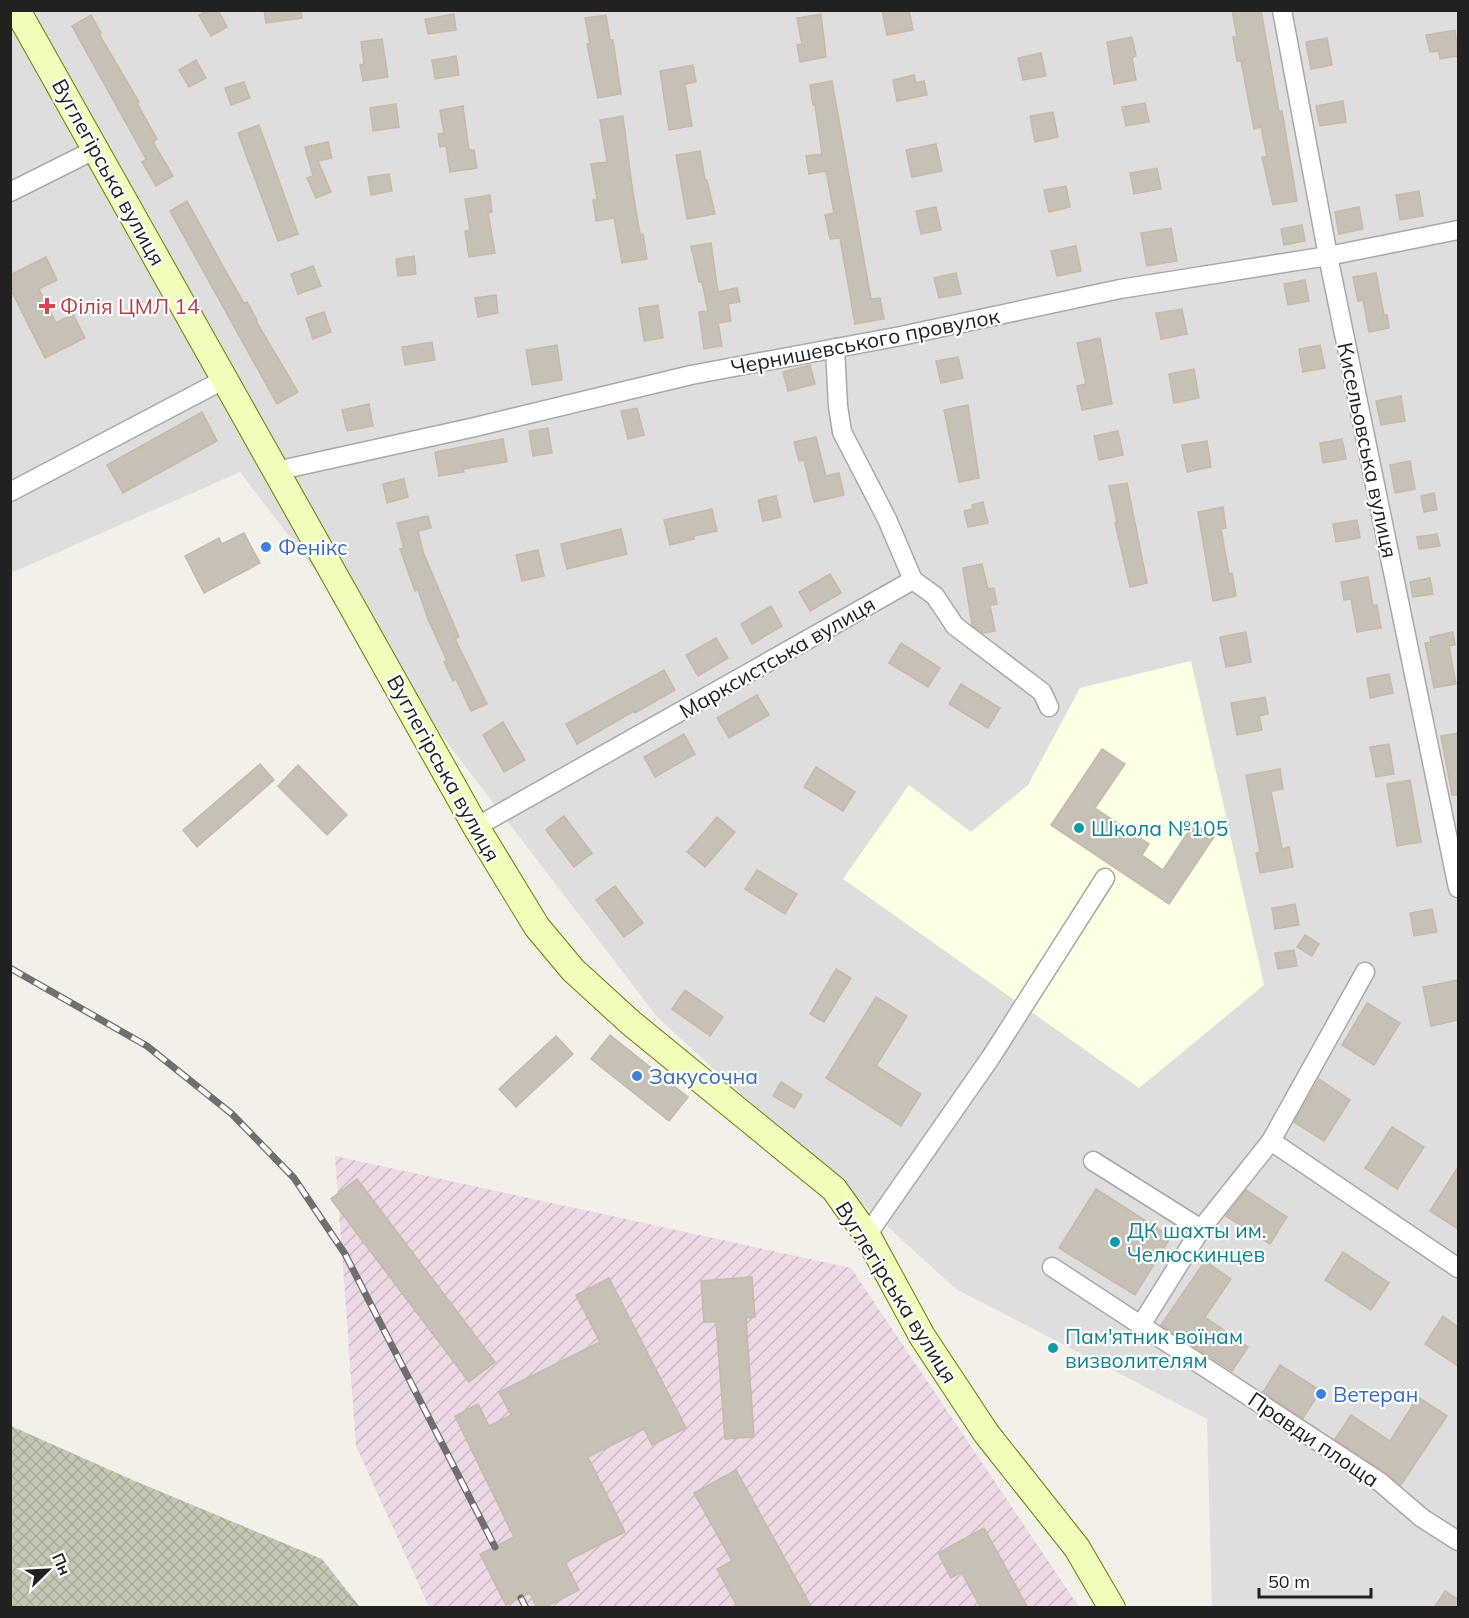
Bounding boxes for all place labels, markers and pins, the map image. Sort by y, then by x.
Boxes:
place label: Філія ЦМЛ 14 [60,293,200,319]
marker: Філія ЦМЛ 14 [38,297,56,315]
place label: Фенікс [278,534,348,560]
marker: Фенікс [259,540,273,554]
place label: Школа №105 [1091,815,1228,841]
marker: Школа №105 [1072,821,1086,835]
place label: Закусочна [649,1063,758,1089]
marker: Закусочна [630,1069,644,1083]
place label: ДК шахты им. Челюскинцев [1127,1217,1267,1267]
marker: ДК шахты им. Челюскинцев [1108,1235,1122,1249]
place label: Пам'ятник воїнам визволителям [1065,1323,1243,1373]
marker: Пам'ятник воїнам визволителям [1046,1341,1060,1355]
place label: Ветеран [1333,1381,1418,1407]
marker: Ветеран [1314,1387,1328,1401]

